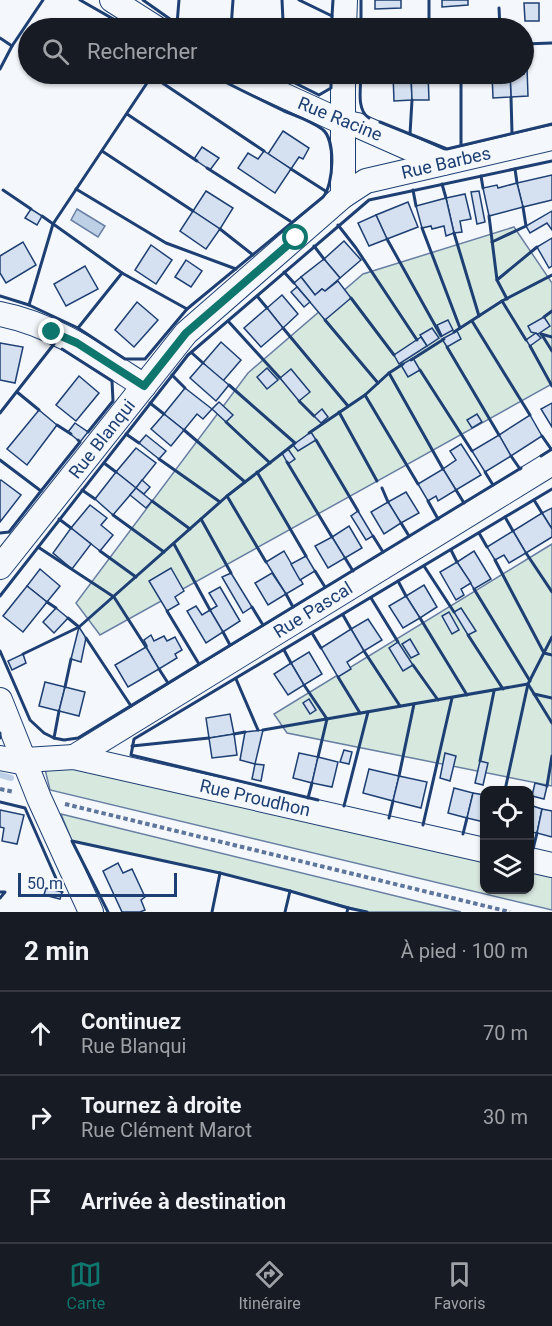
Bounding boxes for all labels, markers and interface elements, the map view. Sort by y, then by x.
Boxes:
search box [18,18,534,84]
icon: search [39,35,72,68]
text: Rechercher [87,39,198,64]
street label: Rue Racine [295,92,385,145]
street label: Rue Barbes [399,142,493,183]
route start [282,224,308,250]
route end [38,318,64,344]
street label: Rue Blanqui [64,395,139,483]
street label: Rue Pascal [269,577,356,642]
street label: Rue Proudhon [198,775,312,820]
map controls [480,786,534,894]
button: locate [480,786,534,840]
button: layers [480,840,534,894]
scale bar [18,870,177,898]
text: 50 m [27,874,63,893]
text: 2 min [24,936,89,966]
text: À pied · 100 m [401,939,528,963]
text: Continuez [81,1009,181,1034]
icon: ahead [24,1017,57,1050]
text: 70 m [483,1021,528,1045]
text: Rue Blanqui [81,1034,186,1058]
text: Tournez à droite [81,1093,241,1118]
icon: right [24,1101,57,1134]
text: 30 m [483,1105,528,1129]
text: Rue Clément Marot [81,1118,252,1142]
icon: arrive [24,1185,57,1218]
text: Arrivée à destination [81,1189,286,1214]
tab: Carte [67,1258,105,1313]
tab: Itinéraire [238,1258,301,1313]
tab: Favoris [434,1258,485,1313]

